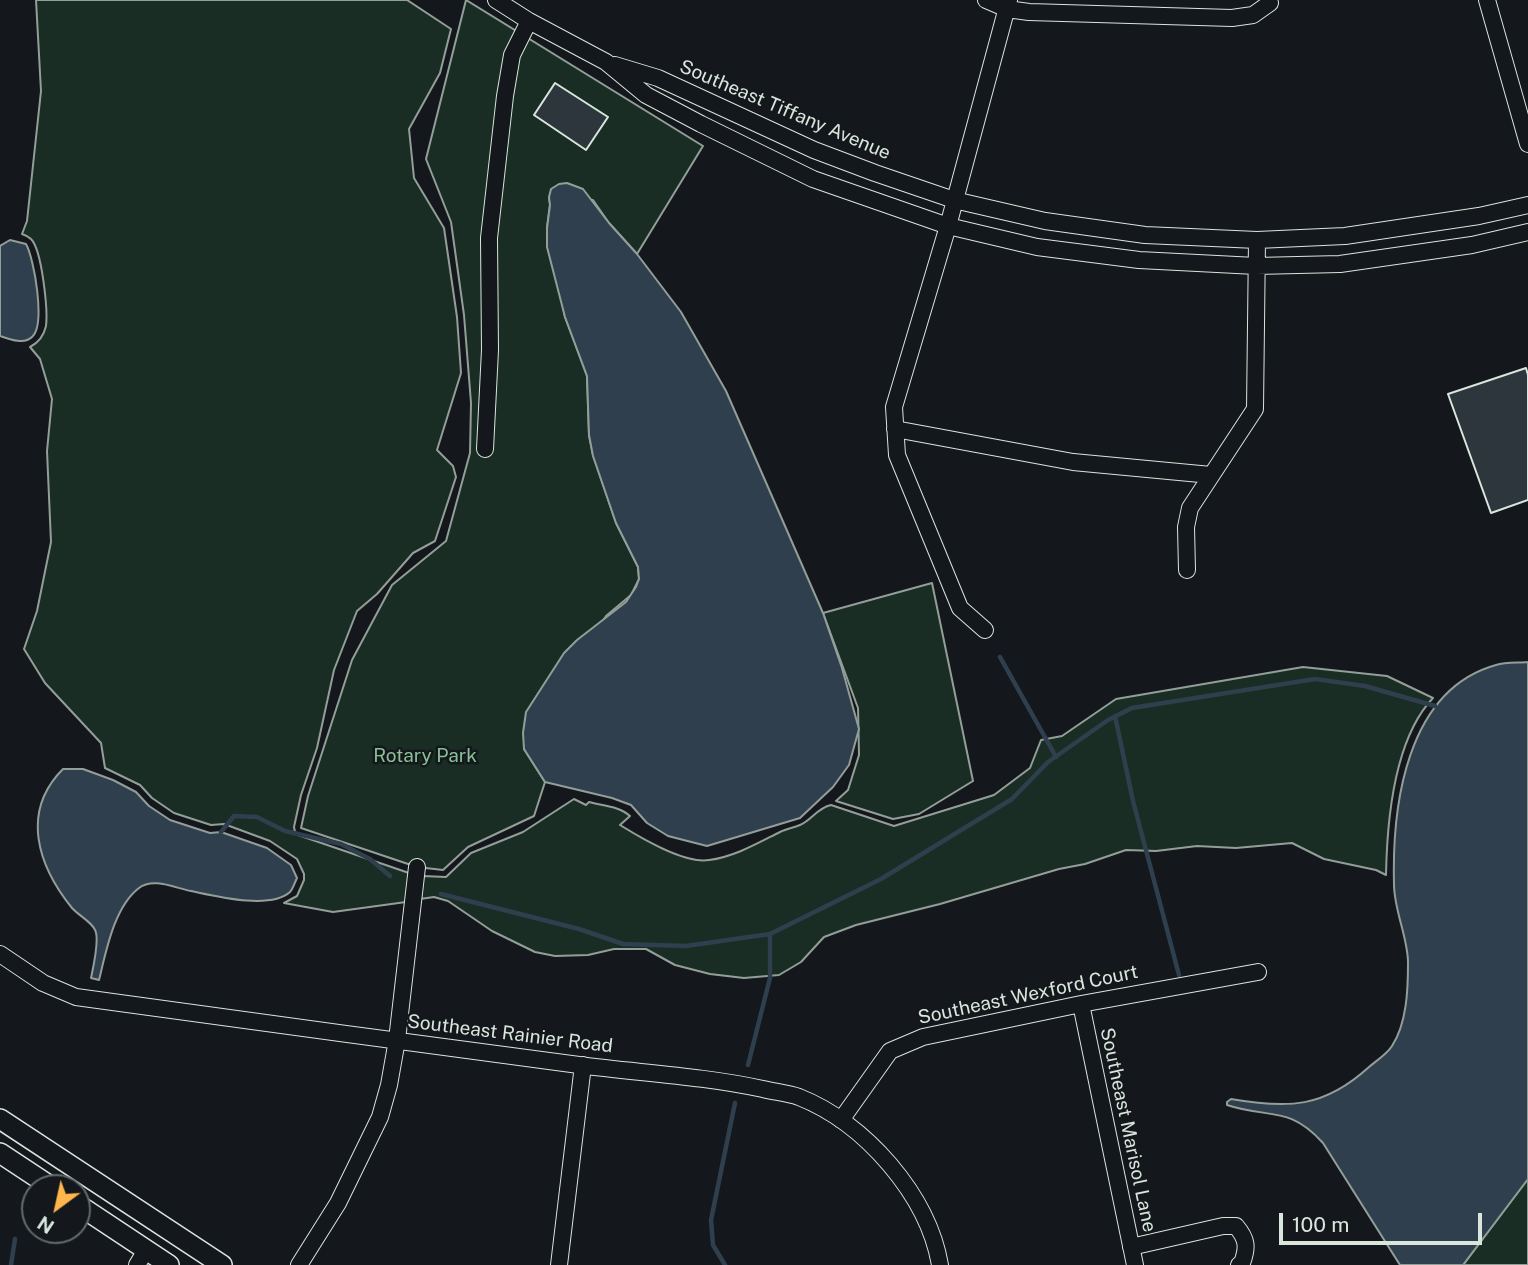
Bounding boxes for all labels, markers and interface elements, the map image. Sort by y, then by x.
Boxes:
street label: Southeast Tiffany Avenue [676,55,894,165]
park label: Rotary Park [373,745,477,767]
street label: Southeast Wexford Court [916,961,1140,1029]
street label: Southeast Rainier Road [406,1010,614,1058]
street label: Southeast Marisol Lane [1095,1026,1161,1234]
north arrow [21,1174,91,1244]
scale bar [1283,1198,1486,1242]
text: N [33,1212,58,1238]
text: 100 m [1292,1212,1349,1237]

